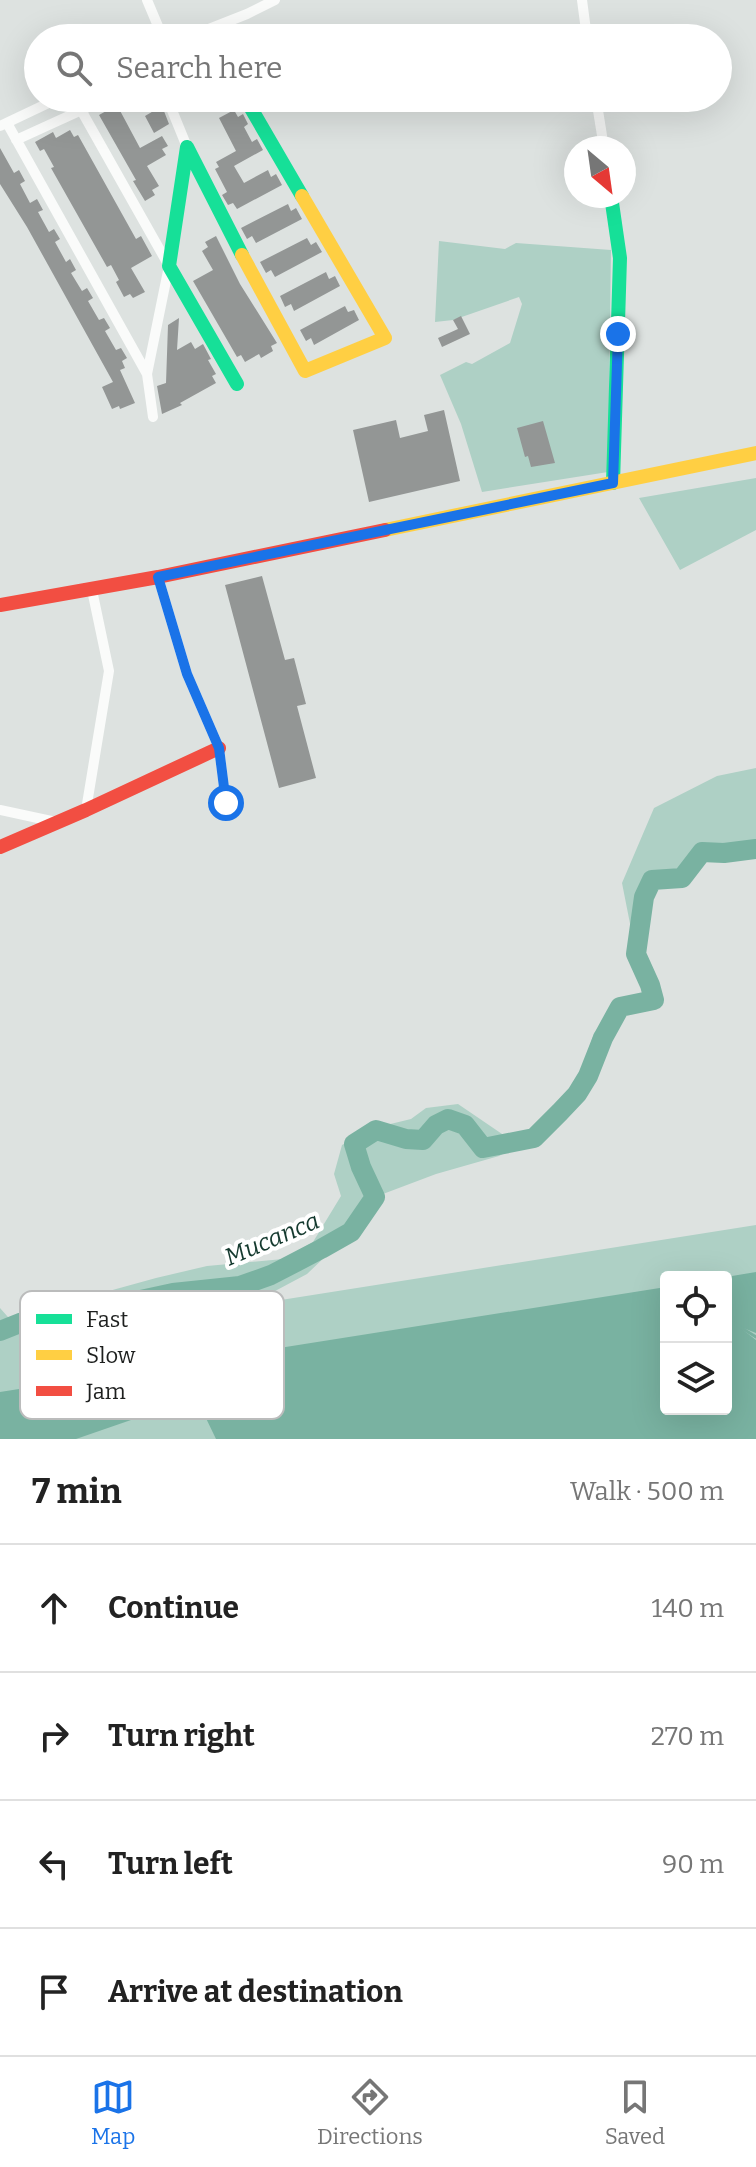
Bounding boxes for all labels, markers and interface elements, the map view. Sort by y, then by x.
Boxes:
search box [24,24,732,112]
icon: search [52,46,96,90]
text: Search here [116,50,283,86]
north arrow [564,136,636,208]
route end [600,316,636,352]
route start [208,785,244,821]
water label: Mucanca [220,1207,324,1271]
map controls [660,1271,732,1415]
button: locate [660,1271,732,1343]
legend [20,1291,284,1419]
text: Fast [86,1306,128,1333]
text: Slow [86,1342,136,1369]
button: layers [660,1343,732,1415]
text: Jam [85,1378,126,1405]
text: 7 min [32,1471,122,1512]
text: Walk · 500 m [570,1476,724,1507]
icon: ahead [32,1586,76,1630]
text: Continue [108,1590,239,1626]
text: 140 m [652,1593,724,1624]
icon: right [32,1714,76,1758]
text: Turn right [108,1718,255,1754]
text: 270 m [651,1721,724,1752]
icon: left [32,1842,76,1886]
text: Turn left [108,1846,233,1882]
text: 90 m [662,1849,724,1880]
icon: arrive [32,1970,76,2014]
text: Arrive at destination [108,1974,403,2010]
tab: Map [91,2075,135,2150]
tab: Directions [317,2075,423,2150]
tab: Saved [605,2075,665,2150]

